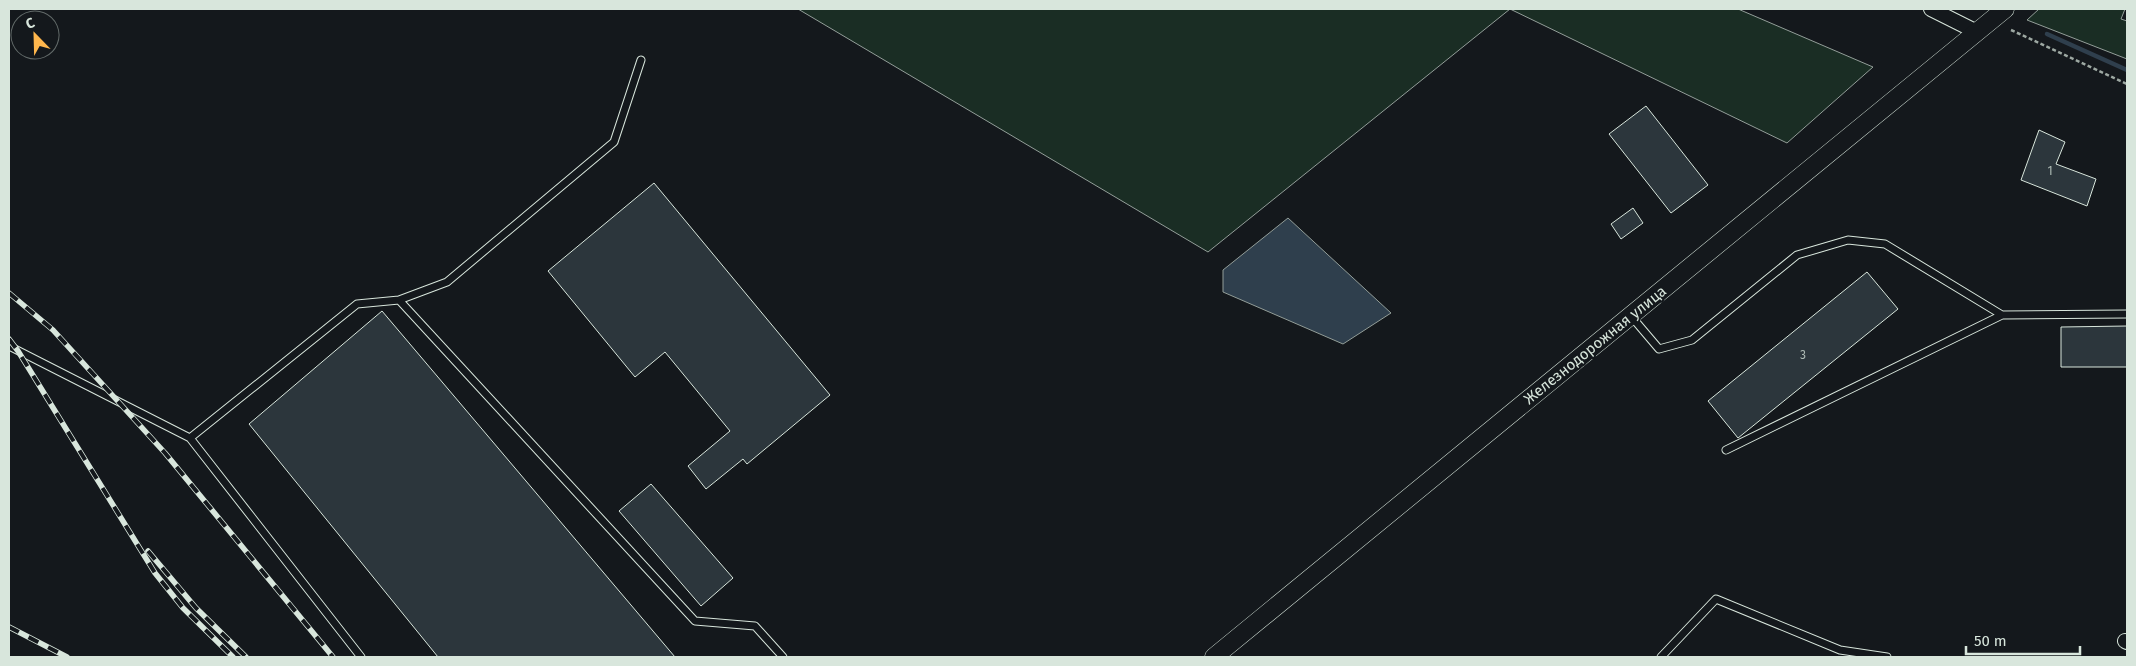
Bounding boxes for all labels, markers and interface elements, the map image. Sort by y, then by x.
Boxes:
north arrow [10,10,60,60]
text: С [23,14,37,33]
house number: 1 [2047,164,2053,178]
street label: Железнодорожная улица [1520,282,1670,408]
house number: 3 [1800,348,1806,362]
scale bar [1966,624,2080,656]
text: 50 m [1974,632,2007,650]

